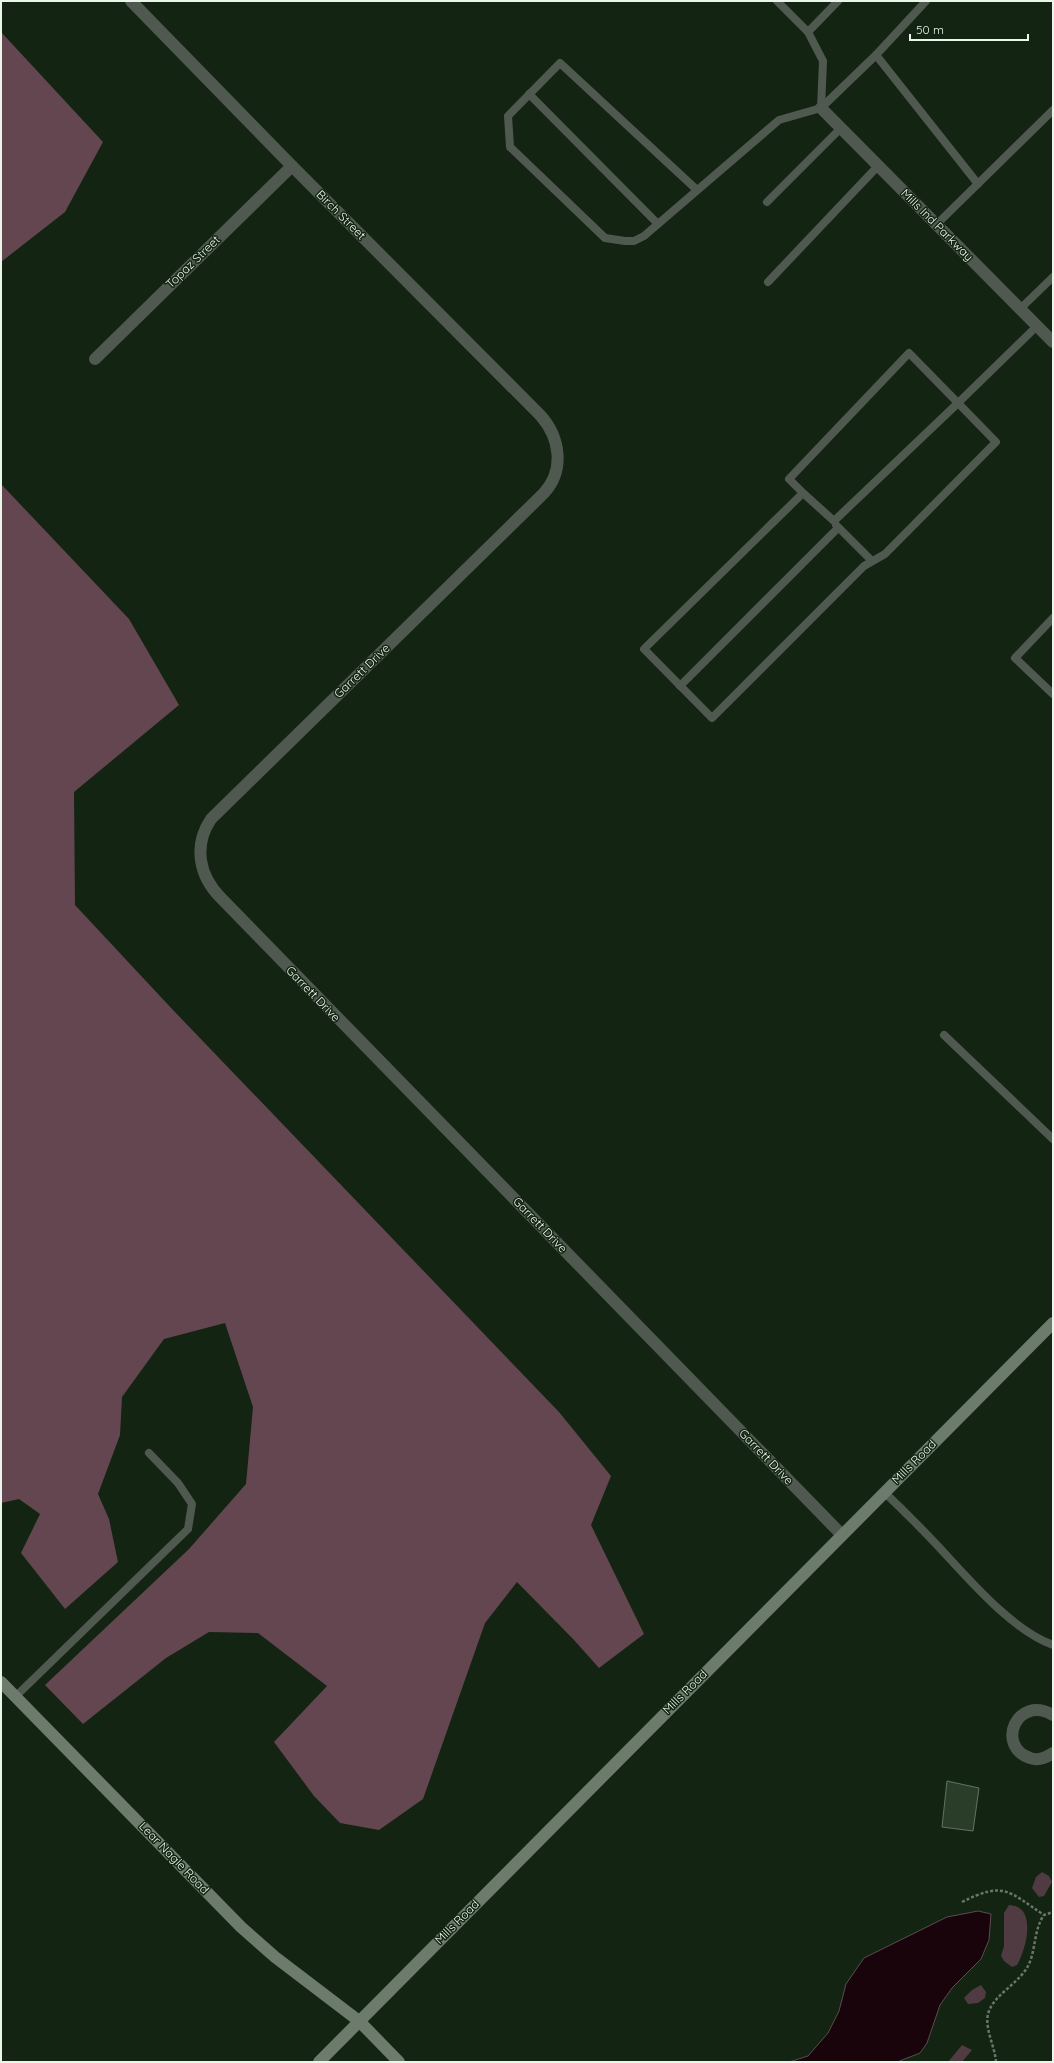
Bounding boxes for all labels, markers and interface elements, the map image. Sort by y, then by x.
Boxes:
scale bar [910,16,1028,42]
text: 50 m [916,22,944,37]
street label: Mills Ind Parkway [898,185,977,264]
street label: Birch Street [313,187,369,243]
street label: Topaz Street [162,232,223,291]
street label: Garrett Drive [331,640,393,701]
street label: Garrett Drive [283,963,344,1025]
street label: Garrett Drive [510,1194,571,1256]
street label: Garrett Drive [736,1426,797,1488]
street label: Mills Road [888,1436,939,1487]
street label: Mills Road [659,1666,710,1717]
street label: Lear Nagle Road [136,1819,213,1897]
street label: Mills Road [431,1896,482,1947]

